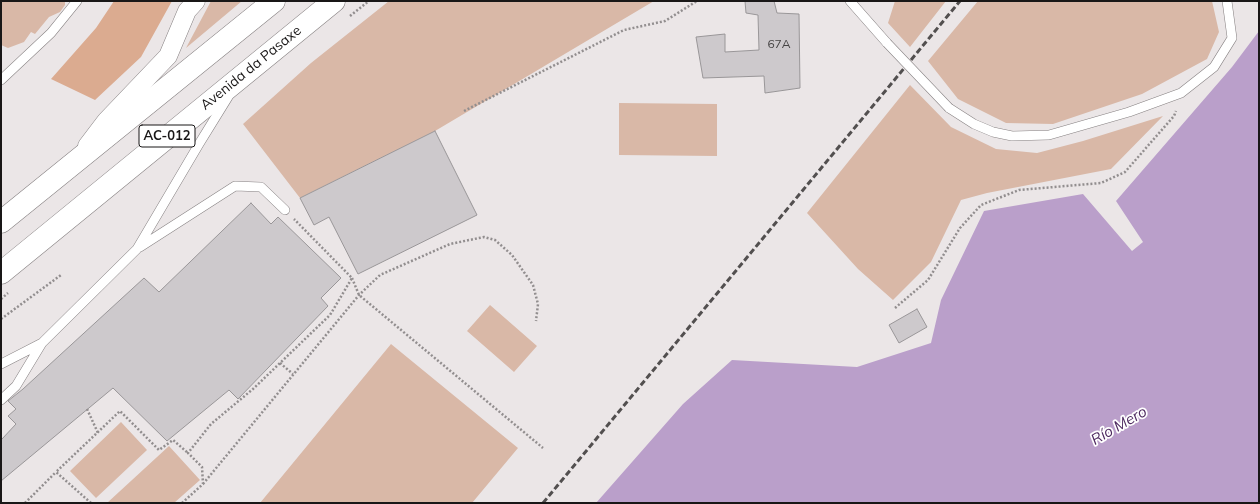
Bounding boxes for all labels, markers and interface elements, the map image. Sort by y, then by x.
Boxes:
street label: Avenida da Pasaxe [197,22,305,114]
house number: 67A [767,37,791,51]
road number: AC-012 [139,125,195,147]
water label: Río Mero [1088,403,1150,449]

